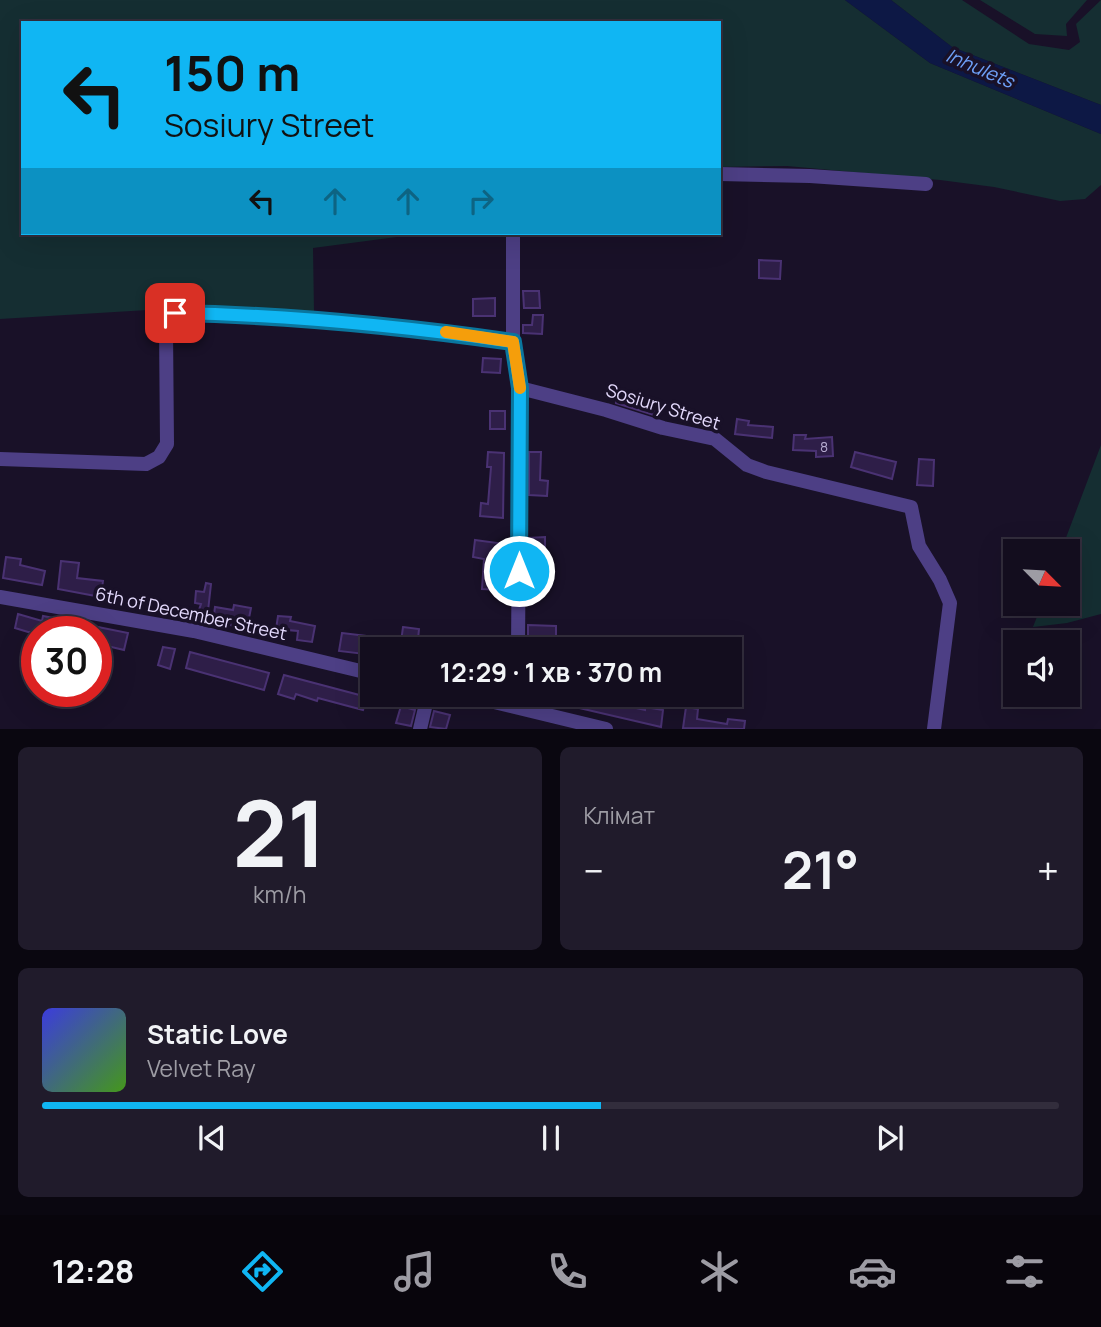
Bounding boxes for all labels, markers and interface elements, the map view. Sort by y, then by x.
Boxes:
text: 150 m [164,39,300,106]
water label: Inhulets [942,42,1020,95]
icon: left [49,49,140,140]
text: Sosiury Street [164,103,374,147]
icon: left [243,182,281,220]
icon: ahead [316,182,354,220]
icon: ahead [389,182,427,220]
icon: right [462,182,500,220]
pin [145,283,205,343]
icon: arrive [156,294,194,332]
street label: Sosiury Street [603,377,723,435]
house number: 8 [820,437,828,456]
position arrow [482,534,556,608]
north arrow [1003,539,1080,616]
map controls [1003,539,1080,707]
street label: 6th of December Street [93,581,289,645]
speed limit sign: 30 [21,616,112,707]
button: sound [1003,630,1080,707]
text: 12:29 · 1 хв · 370 m [440,654,662,690]
text: 21 [233,770,327,894]
text: Клімат [584,799,655,831]
text: 21° [782,834,859,905]
text: − [584,844,604,896]
text: + [1037,844,1059,896]
text: km/h [253,878,307,910]
text: Static Love [147,1016,288,1052]
text: Velvet Ray [147,1052,256,1084]
icon: previous [193,1119,231,1157]
icon: pause [532,1119,570,1157]
icon: next [871,1119,909,1157]
icon: directions [238,1247,287,1296]
icon: music [390,1247,439,1296]
icon: phone [543,1247,592,1296]
icon: climate [695,1247,744,1296]
icon: car [848,1247,897,1296]
icon: filters [1000,1247,1049,1296]
text: 12:28 [52,1249,134,1293]

